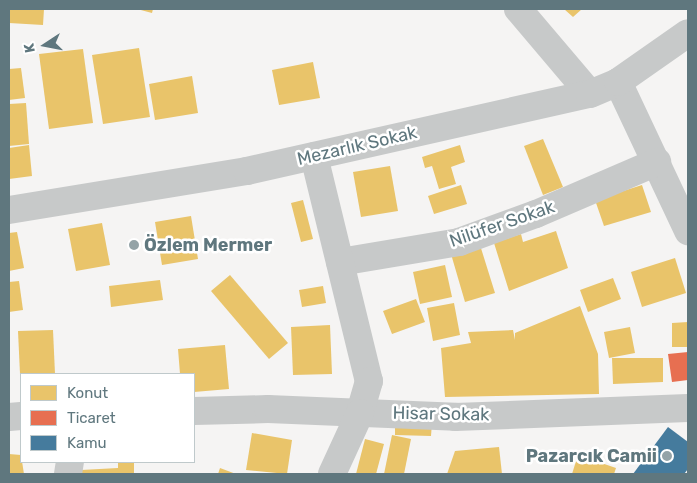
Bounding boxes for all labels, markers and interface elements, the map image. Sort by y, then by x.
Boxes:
north arrow [20,20,70,70]
text: K [21,42,39,54]
street label: Mezarlık Sokak [295,122,419,170]
street label: Nilüfer Sokak [446,196,558,252]
place label: Özlem Mermer [144,234,272,256]
marker: Özlem Mermer [128,239,140,251]
legend [20,373,195,463]
text: Konut [67,384,108,402]
street label: Hisar Sokak [392,402,490,426]
text: Ticaret [67,409,116,427]
text: Kamu [67,434,107,452]
place label: Pazarcık Camii [526,445,657,467]
marker: Pazarcık Camii [661,450,673,462]

